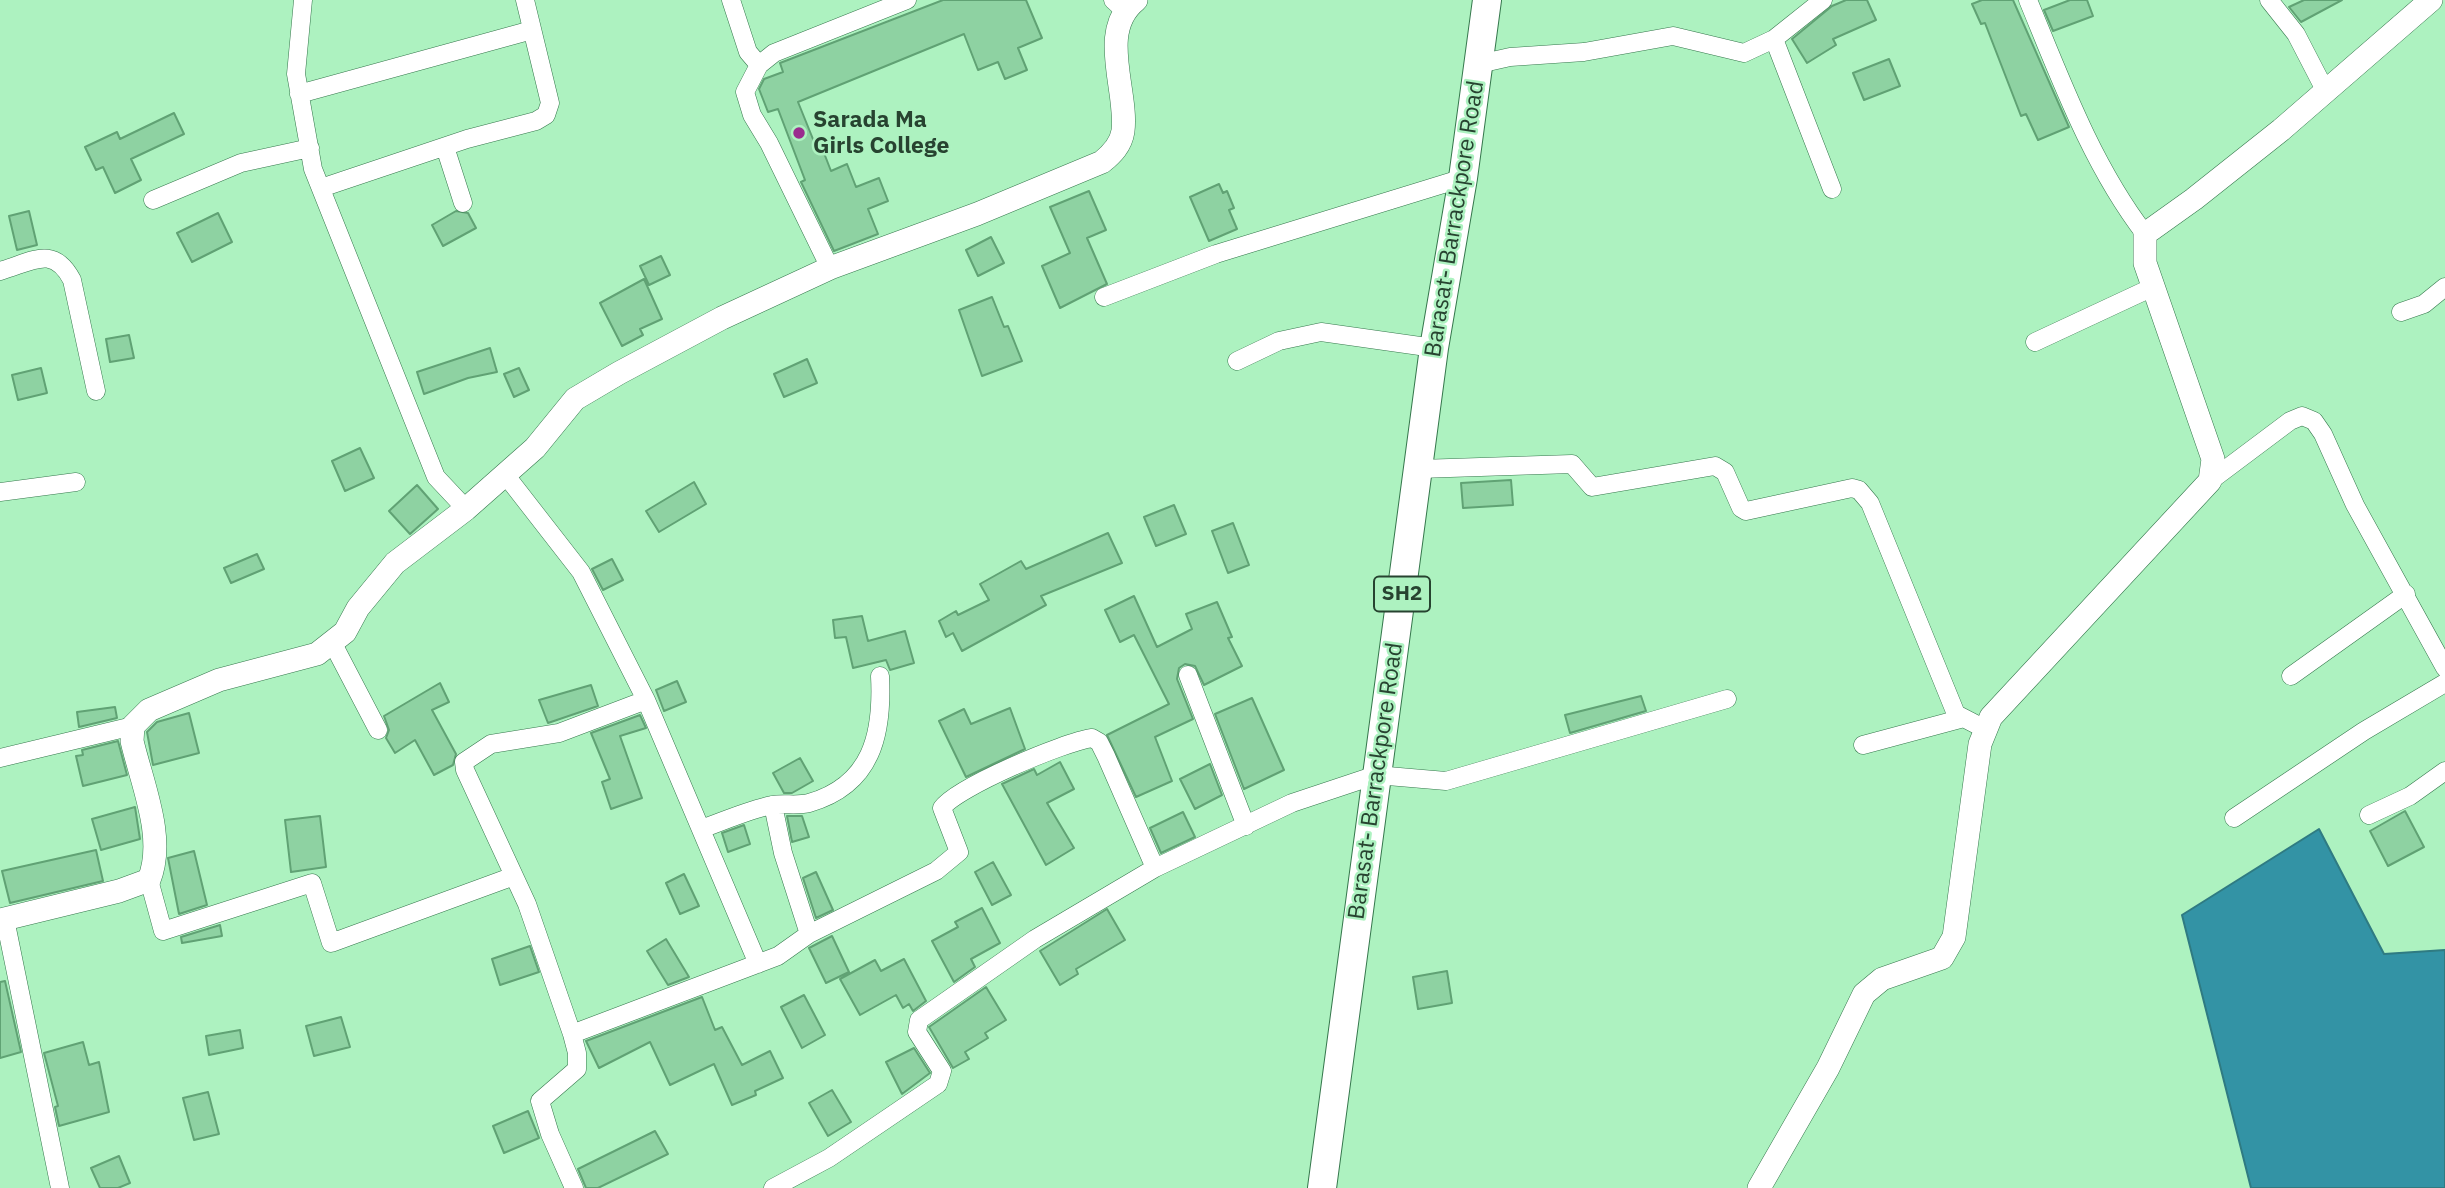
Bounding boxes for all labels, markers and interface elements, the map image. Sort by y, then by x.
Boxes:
street label: Barasat- Barrackpore Road [1420,79,1490,359]
place label: Sarada Ma Girls College [813,106,950,160]
marker: Sarada Ma Girls College [791,125,807,141]
road number: SH2 [1374,576,1430,612]
street label: Barasat- Barrackpore Road [1343,641,1409,921]

